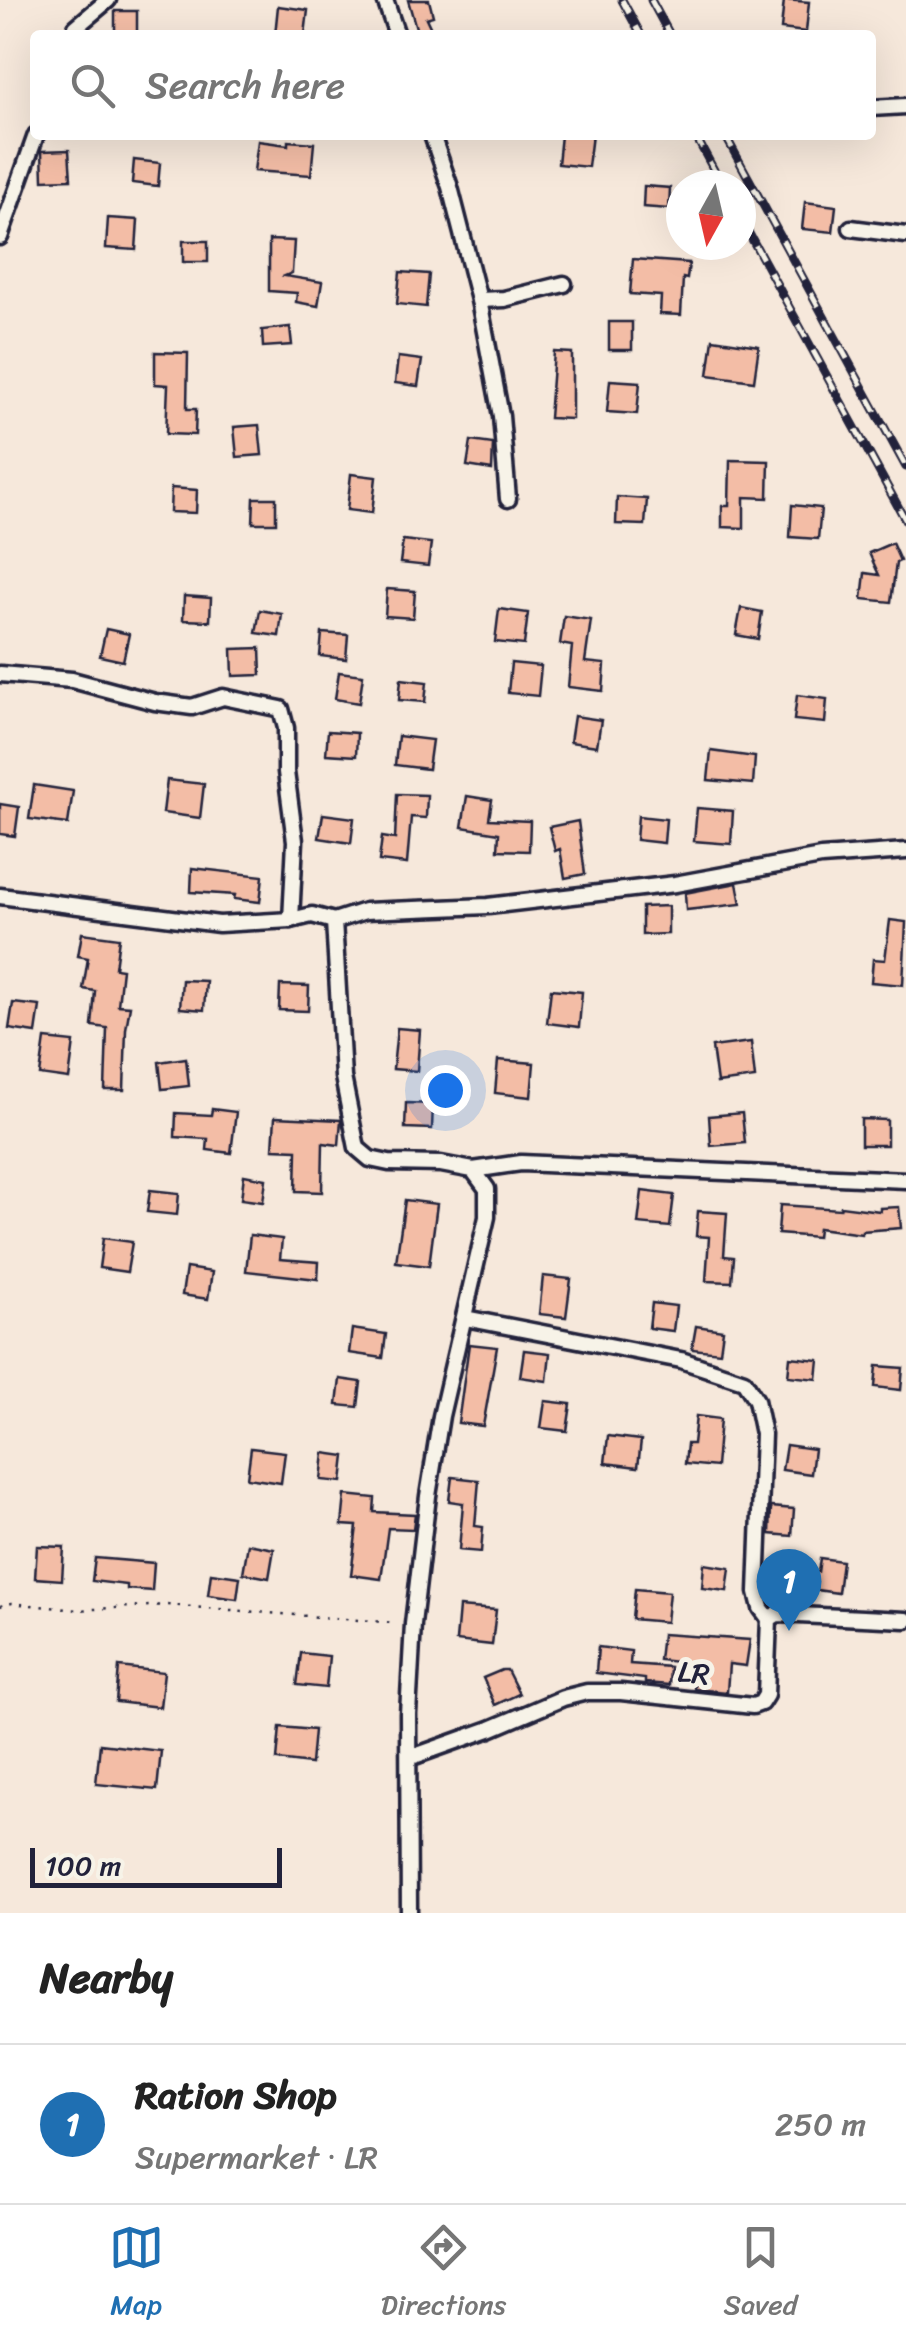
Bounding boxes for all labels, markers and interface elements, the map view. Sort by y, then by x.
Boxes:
search box [30,30,876,140]
text: Search here [145,52,345,119]
icon: search [65,58,120,113]
north arrow [666,170,756,260]
your location [420,1065,471,1116]
pin: 1 [756,1548,822,1631]
street label: LR [675,1644,713,1702]
text: 100 m [45,1841,121,1890]
scale bar [30,1843,282,1888]
text: Nearby [40,1941,173,2015]
text: Ration Shop [135,2062,337,2129]
text: 1 [66,2096,79,2153]
text: 250 m [775,2096,866,2153]
text: Supermarket · LR [135,2129,378,2186]
tab: Map [109,2220,164,2329]
tab: Directions [381,2220,506,2329]
tab: Saved [724,2220,797,2329]

